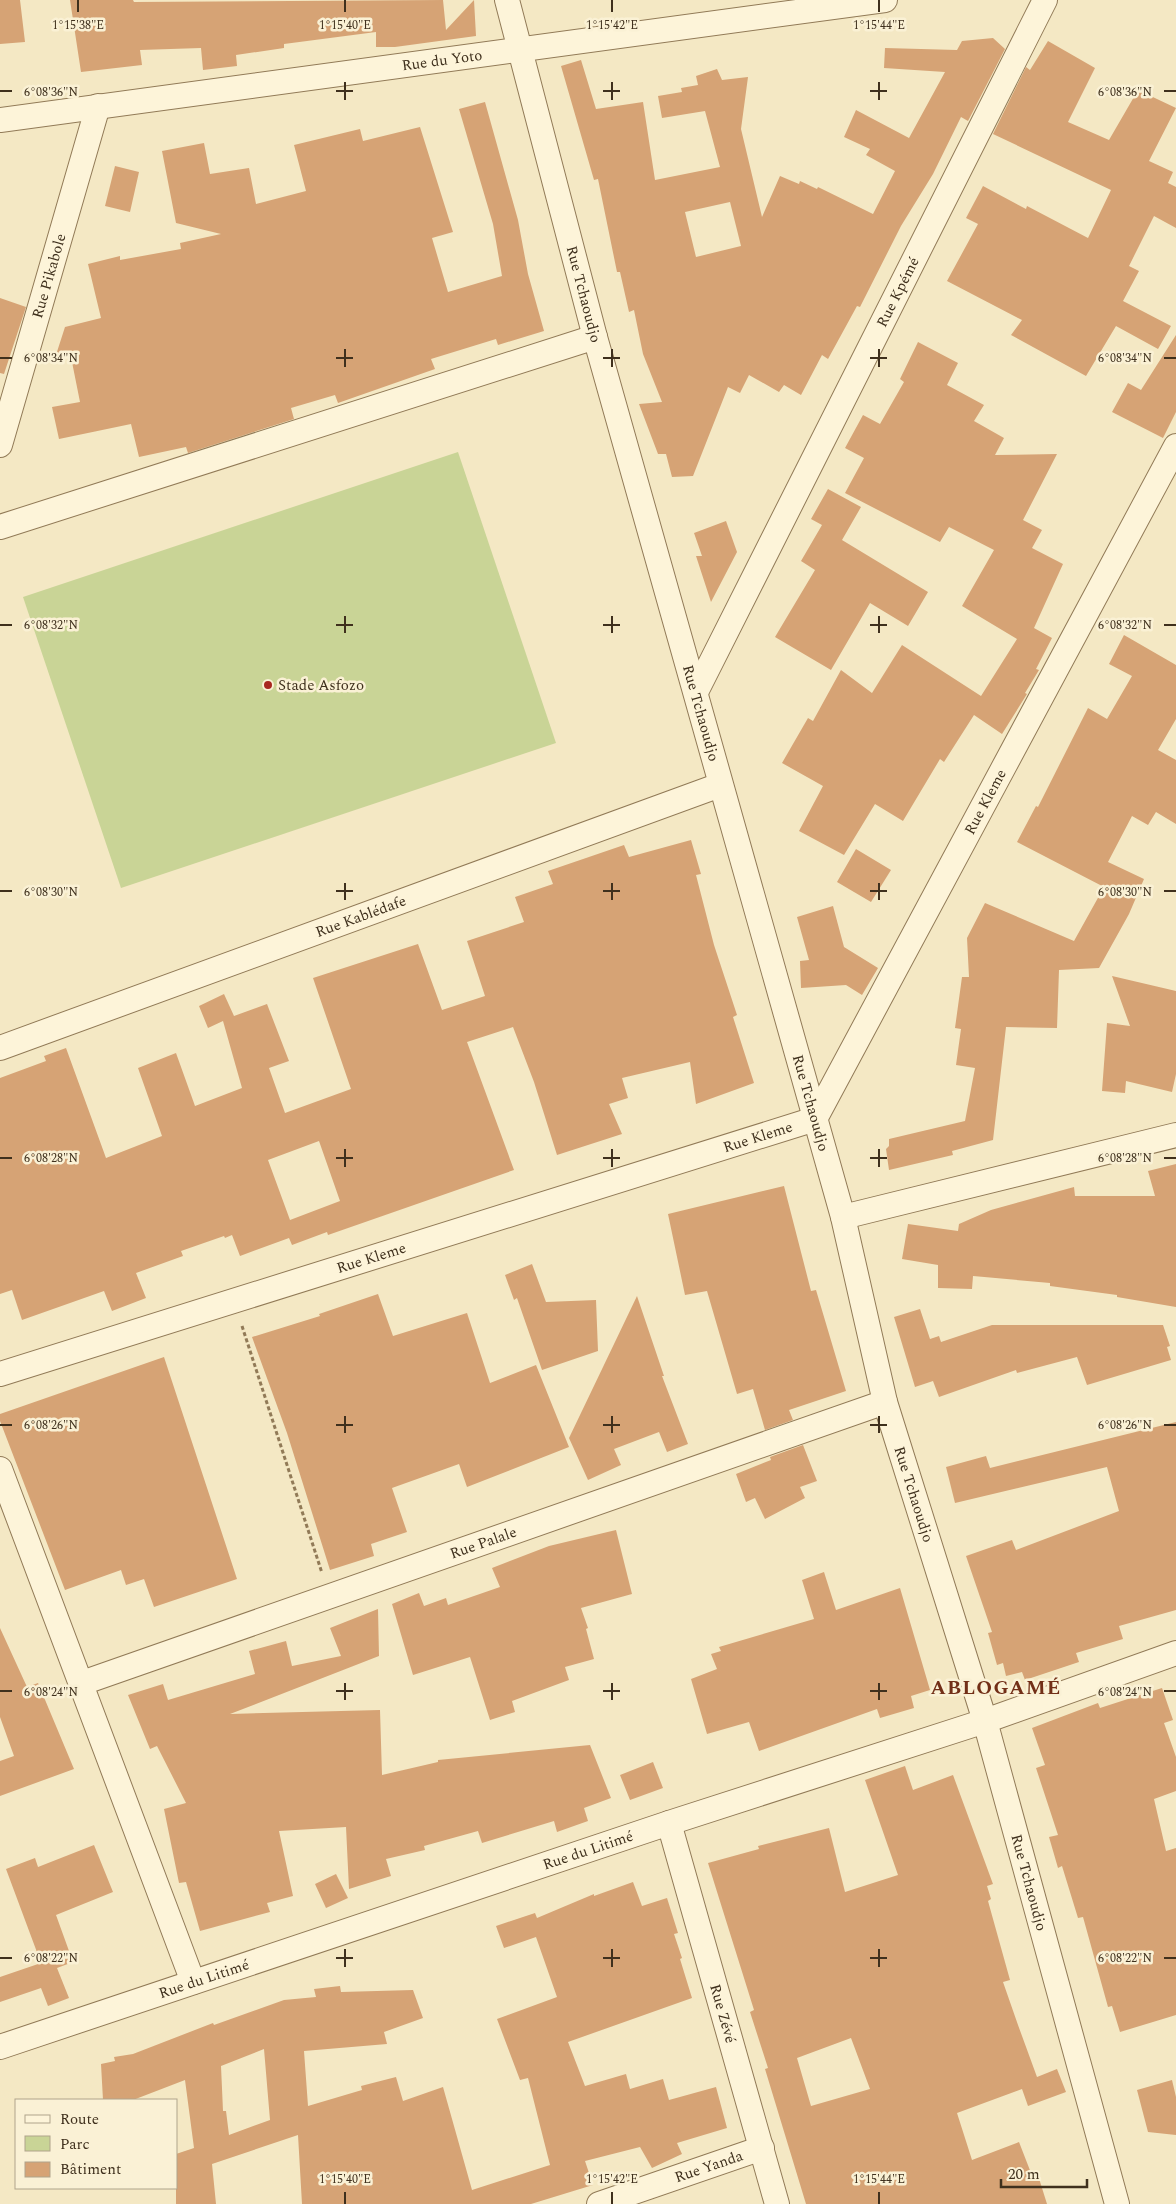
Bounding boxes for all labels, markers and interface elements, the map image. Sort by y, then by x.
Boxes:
text: 1°15'38"E [52,16,104,35]
text: 1°15'40"E [319,16,371,35]
text: 1°15'42"E [586,16,638,35]
text: 1°15'44"E [853,16,905,35]
street label: Rue du Yoto [400,43,484,77]
text: 6°08'36"N [24,83,78,102]
text: 6°08'36"N [1098,83,1152,102]
street label: Rue Pikabole [26,231,72,321]
street label: Rue Tchaoudjo [560,243,608,345]
street label: Rue Kpémé [870,253,925,331]
text: 6°08'34"N [24,349,78,368]
text: 6°08'34"N [1098,349,1152,368]
text: 6°08'32"N [24,616,78,635]
text: 6°08'32"N [1098,616,1152,635]
street label: Rue Tchaoudjo [676,662,726,764]
place label: Stade Asfozo [278,674,364,697]
marker: Stade Asfozo [262,679,274,691]
street label: Rue Kleme [958,765,1012,839]
text: 6°08'30"N [24,883,78,902]
text: 6°08'30"N [1098,883,1152,902]
street label: Rue Kablédafe [312,889,409,943]
street label: Rue Tchaoudjo [786,1052,835,1154]
street label: Rue Kleme [720,1115,795,1159]
text: 6°08'28"N [24,1149,78,1168]
text: 6°08'28"N [1098,1149,1152,1168]
street label: Rue Kleme [334,1236,409,1280]
text: 6°08'26"N [24,1416,78,1435]
text: 6°08'26"N [1098,1416,1152,1435]
street label: Rue Tchaoudjo [888,1443,940,1545]
street label: Rue Palale [447,1520,520,1565]
district label: ABLOGAMÉ [931,1673,1061,1703]
text: 6°08'24"N [24,1683,78,1702]
text: 6°08'24"N [1098,1683,1152,1702]
street label: Rue du Litimé [540,1824,636,1876]
street label: Rue Tchaoudjo [1005,1831,1053,1934]
text: 6°08'22"N [24,1949,78,1968]
text: 6°08'22"N [1098,1949,1152,1968]
street label: Rue du Litimé [156,1953,252,2005]
street label: Rue Zévé [704,1981,742,2046]
legend [15,2099,178,2189]
text: Route [60,2108,99,2131]
text: Parc [60,2133,90,2156]
street label: Rue Yanda [671,2144,747,2189]
scale bar [1001,2156,1087,2188]
text: Bâtiment [60,2158,121,2181]
text: 20 m [1008,2163,1040,2186]
text: 1°15'40"E [319,2170,371,2189]
text: 1°15'42"E [586,2170,638,2189]
text: 1°15'44"E [853,2170,905,2189]

